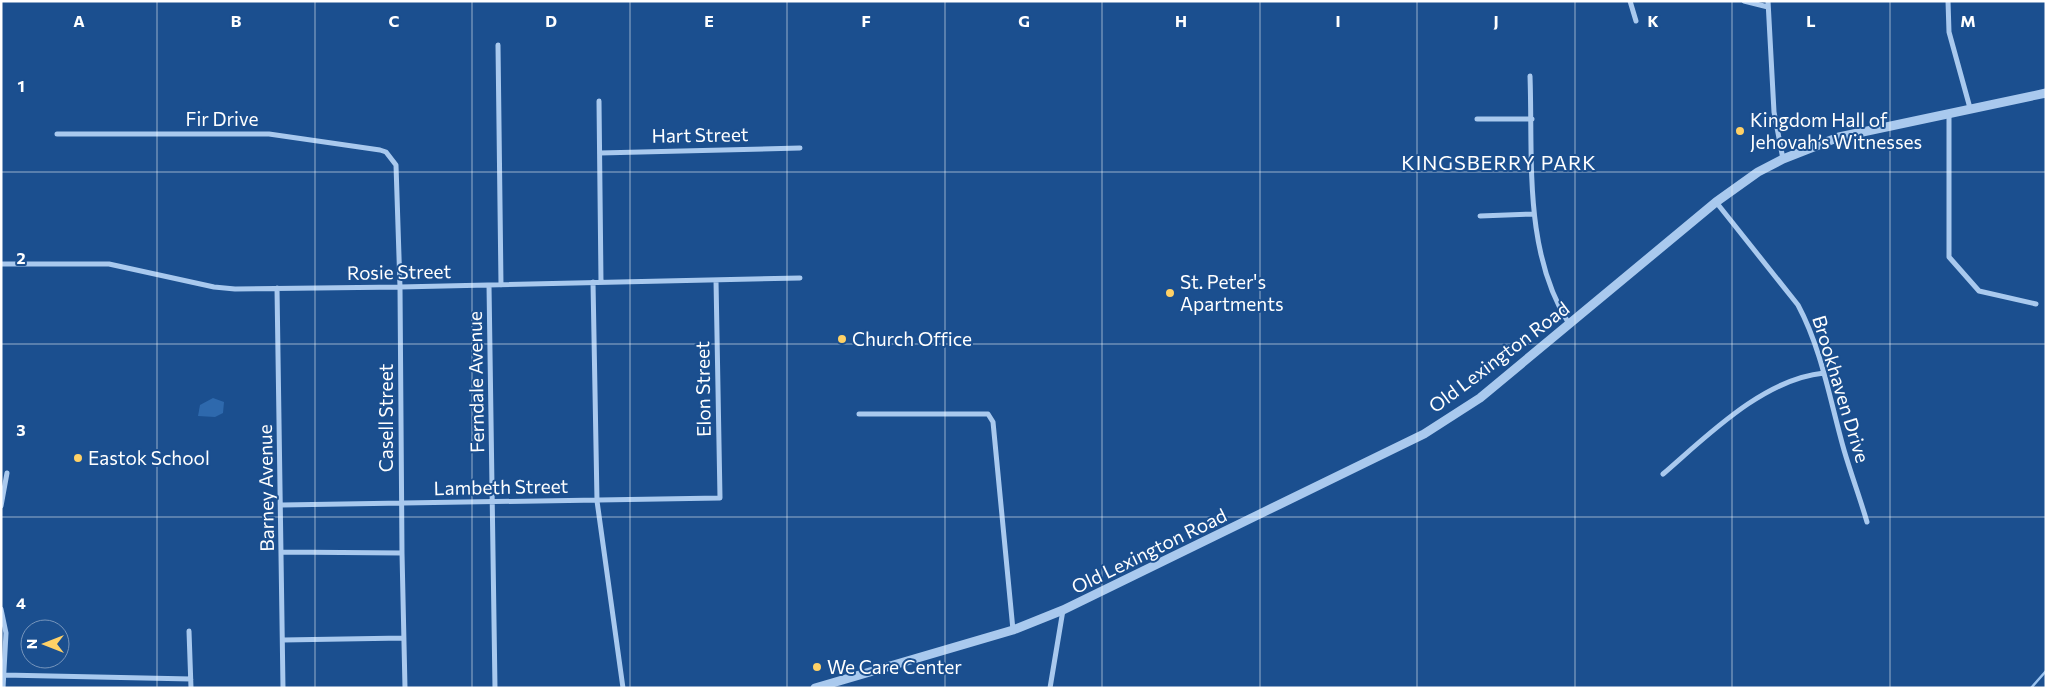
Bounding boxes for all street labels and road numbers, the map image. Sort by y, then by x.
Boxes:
street label: Fir Drive [186,107,258,130]
street label: Hart Street [651,122,749,147]
street label: Rosie Street [347,259,451,284]
street label: Old Lexington Road [1424,296,1573,417]
street label: Ferndale Avenue [463,311,488,453]
street label: Brookhaven Drive [1808,312,1875,465]
street label: Elon Street [690,341,715,437]
street label: Casell Street [374,363,397,472]
street label: Barney Avenue [253,424,278,552]
street label: Lambeth Street [434,474,569,499]
street label: Old Lexington Road [1067,503,1230,598]

